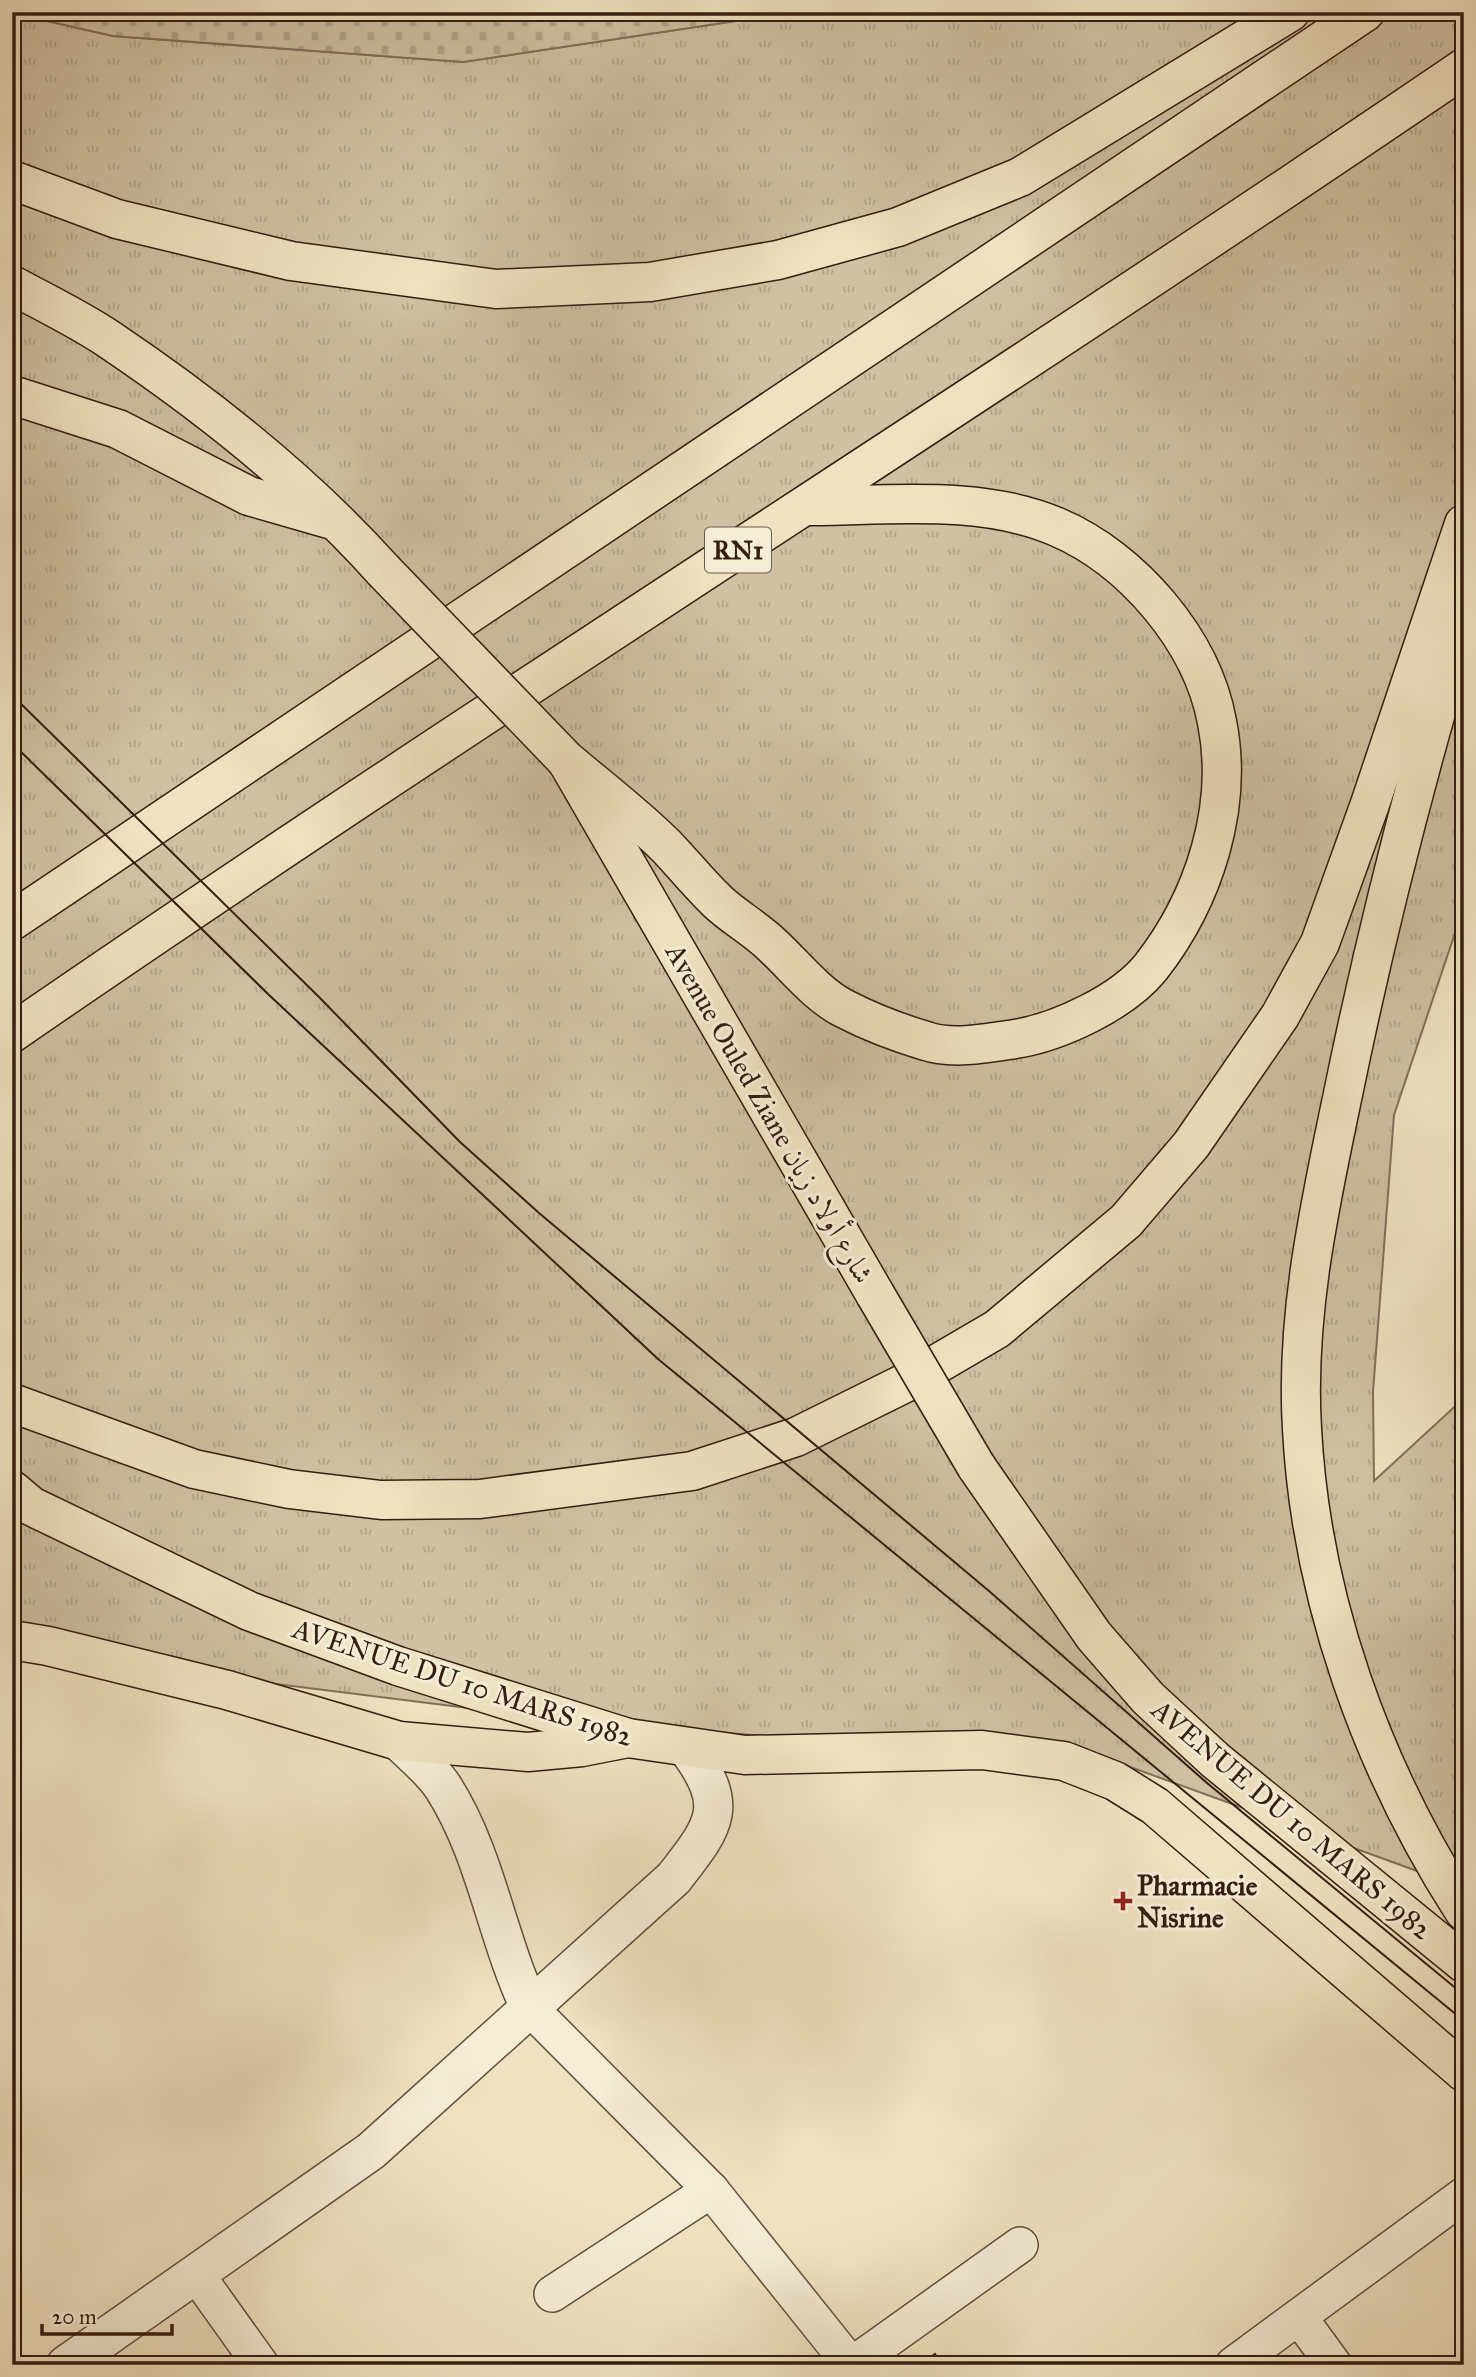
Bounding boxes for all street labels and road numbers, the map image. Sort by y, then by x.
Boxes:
road number: RN1 [705,528,771,572]
street label: Avenue Ouled Ziane شارع أولاد زيان [652,935,883,1292]
street label: AVENUE DU 10 MARS 1982 [287,1611,638,1754]
street label: AVENUE DU 10 MARS 1982 [1143,1691,1439,1947]

